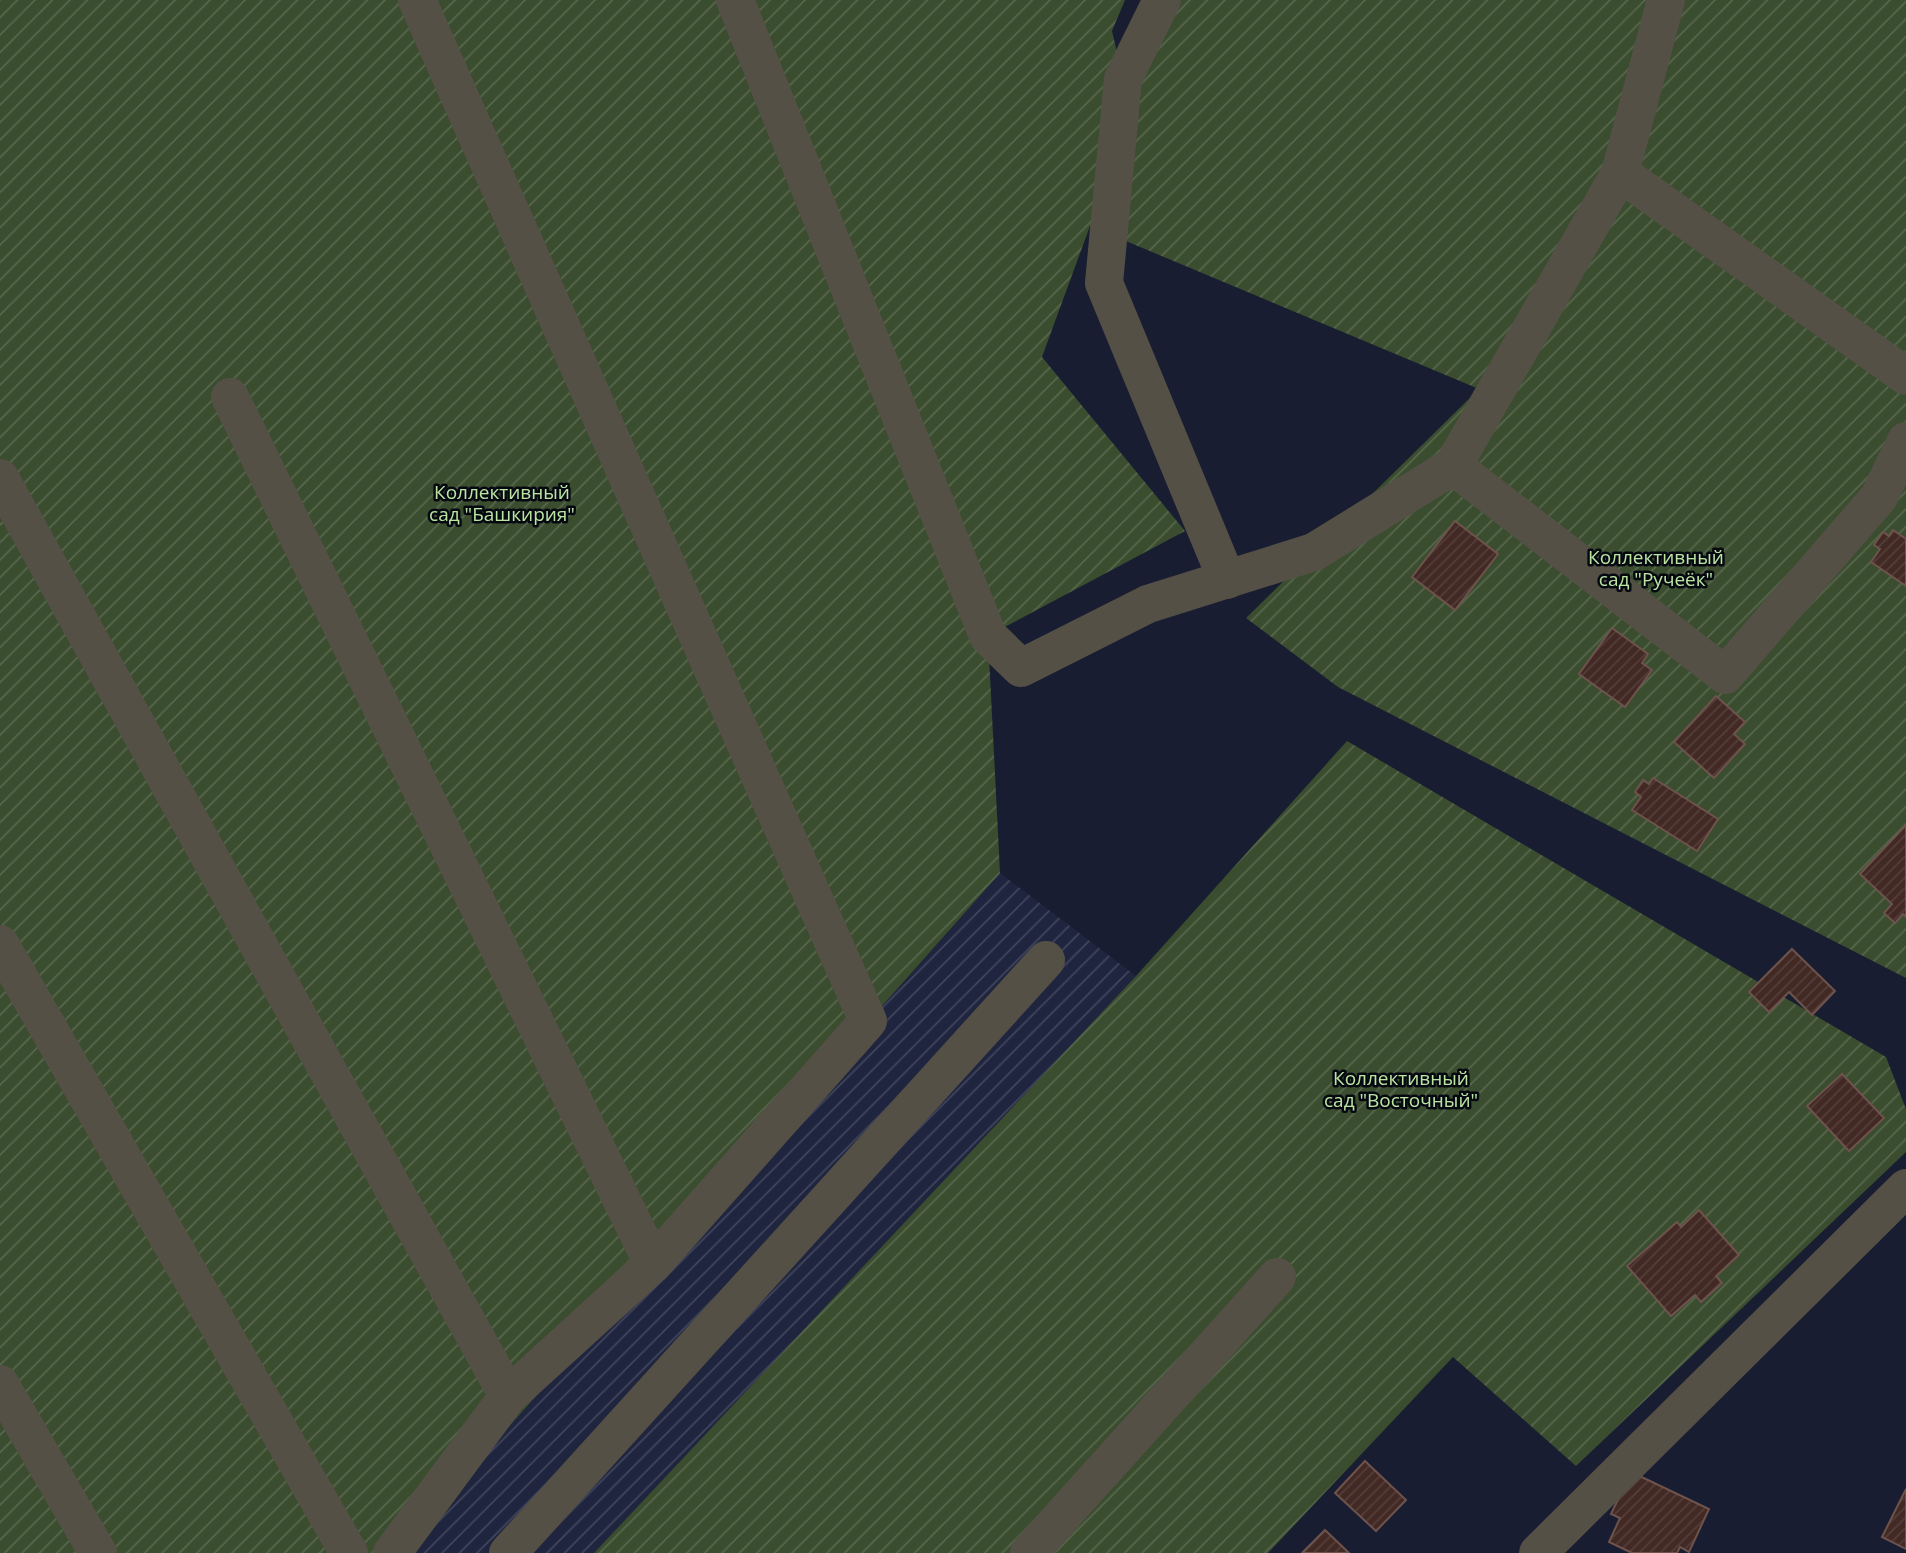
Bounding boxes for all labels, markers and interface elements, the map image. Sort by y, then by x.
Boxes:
park label: Коллективный сад "Башкирия" [429,479,575,527]
park label: Коллективный сад "Ручеёк" [1588,544,1724,592]
park label: Коллективный сад "Восточный" [1324,1065,1478,1113]

